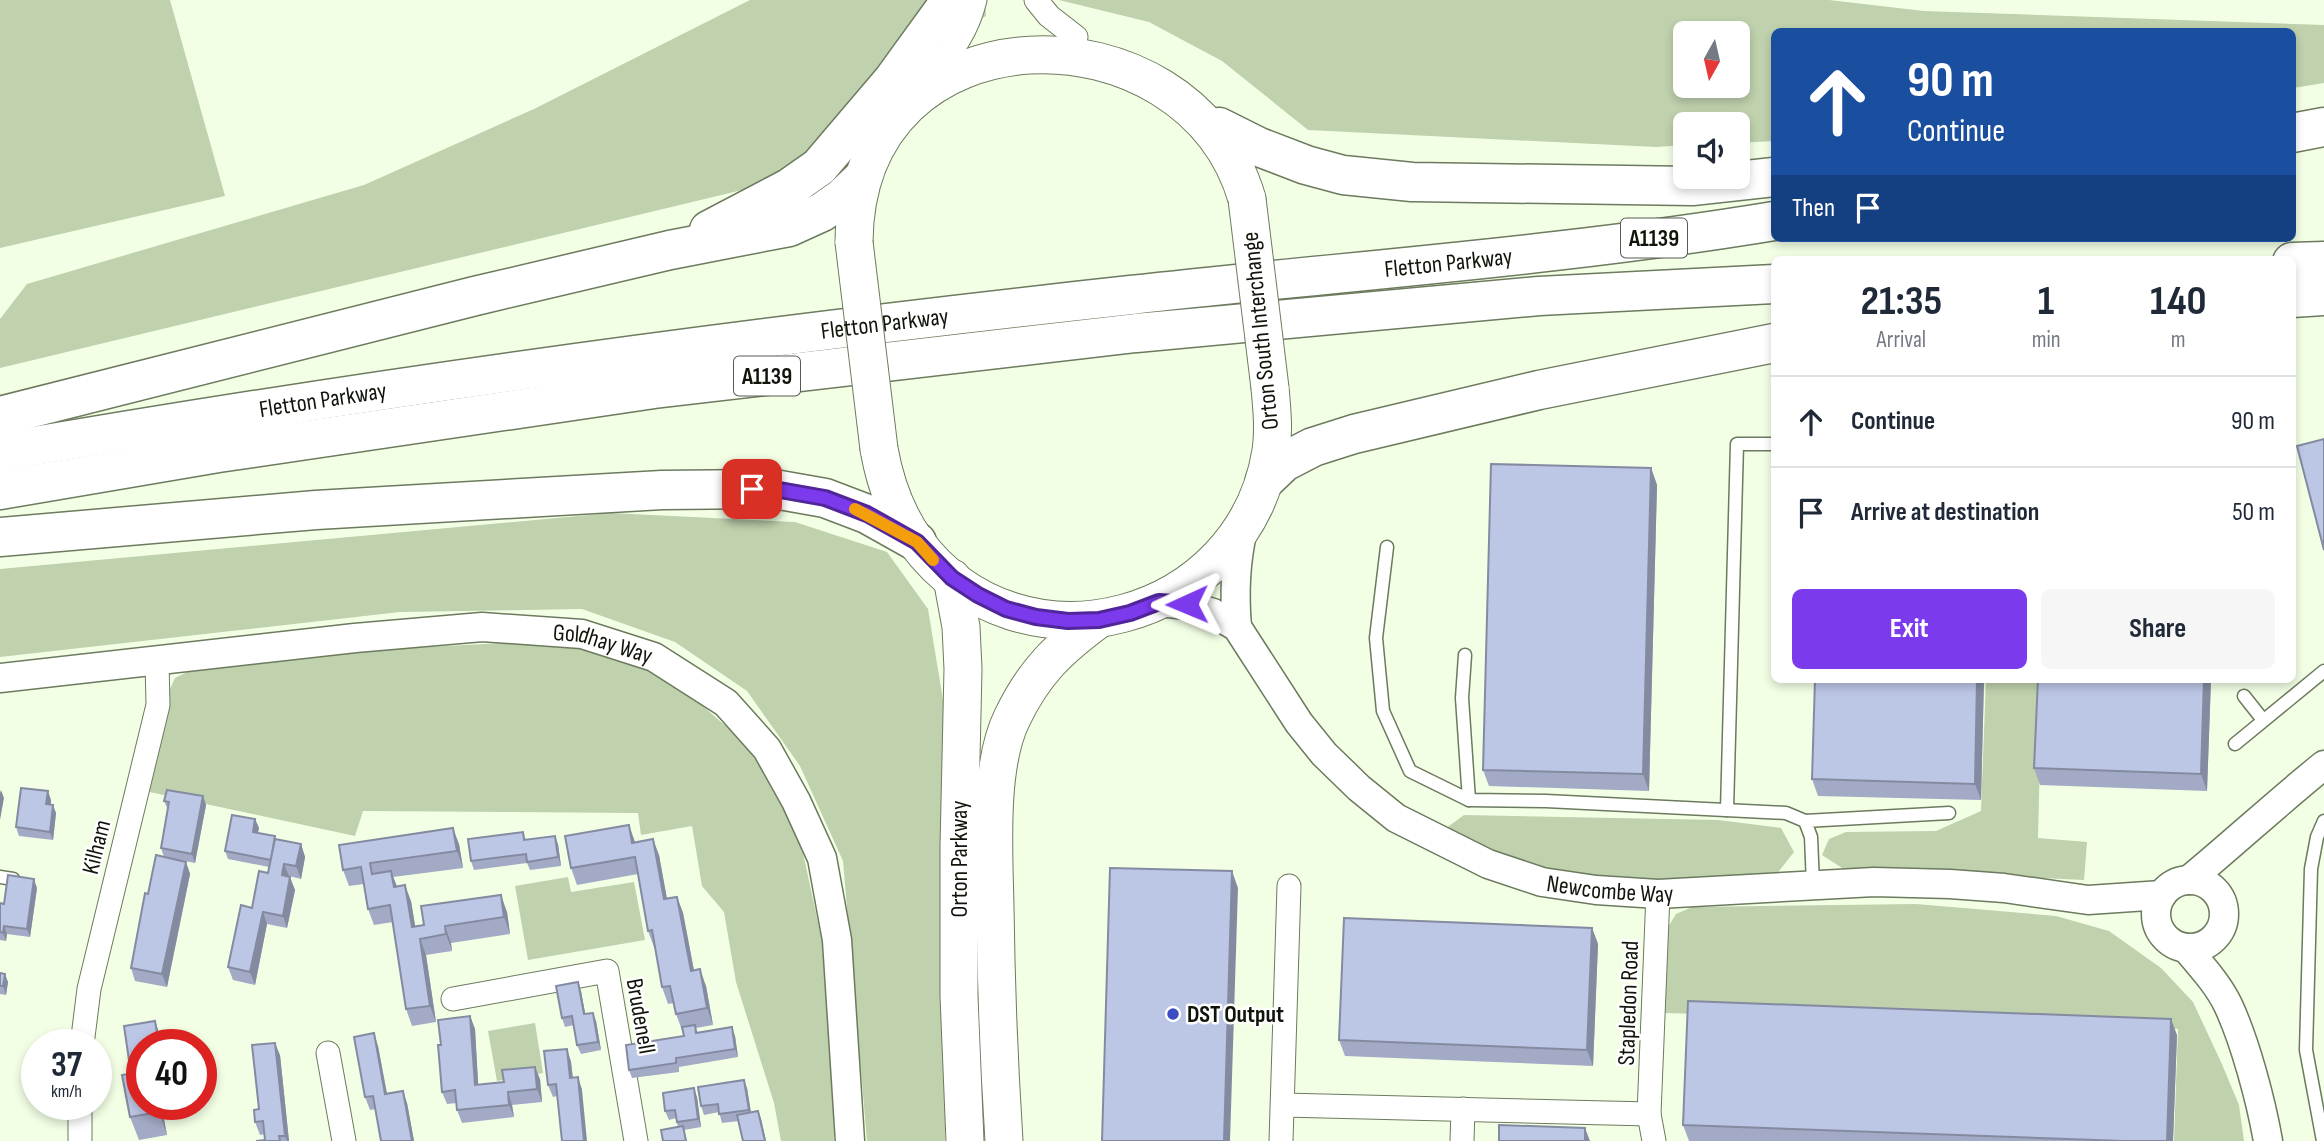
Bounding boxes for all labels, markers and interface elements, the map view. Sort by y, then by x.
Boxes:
north arrow [1673,21,1750,98]
map controls [1673,21,1750,189]
text: 90 m [1907,52,1994,111]
icon: ahead [1792,56,1883,147]
button: sound [1673,112,1750,189]
text: Continue [1907,112,2005,151]
icon: arrive [1849,189,1887,227]
text: Then [1792,193,1835,224]
road number: A1139 [1621,218,1687,258]
street label: Orton South Interchange [1236,231,1285,431]
street label: Fletton Parkway [1383,242,1514,284]
text: 21:35 [1861,276,1942,327]
text: 1 [2038,276,2054,327]
text: 140 [2150,276,2206,327]
street label: Fletton Parkway [819,302,950,346]
text: Arrival [1877,326,1926,354]
text: min [2032,326,2061,354]
text: m [2171,326,2186,354]
road number: A1139 [734,356,800,396]
street label: Fletton Parkway [257,376,388,424]
icon: ahead [1792,403,1830,441]
text: Continue [1851,406,1935,437]
text: 90 m [2231,406,2275,437]
pin [722,459,782,519]
icon: arrive [733,470,771,508]
icon: arrive [1792,494,1830,532]
text: Arrive at destination [1851,497,2039,528]
text: 50 m [2232,497,2275,528]
position arrow [1150,567,1224,641]
button: Exit [1792,589,2027,669]
button: Share [2041,589,2275,669]
street label: Goldhay Way [552,618,656,671]
street label: Orton Parkway [945,801,974,917]
street label: Kilham [76,817,117,877]
street label: Newcombe Way [1545,869,1674,909]
street label: Stapledon Road [1612,940,1645,1066]
street label: Brudenell [620,976,661,1056]
place label: DST Output [1187,1000,1284,1029]
marker: DST Output [1165,1006,1181,1022]
speed limit sign: 40 [126,1029,217,1120]
text: 37 [51,1044,82,1087]
text: km/h [51,1081,82,1102]

